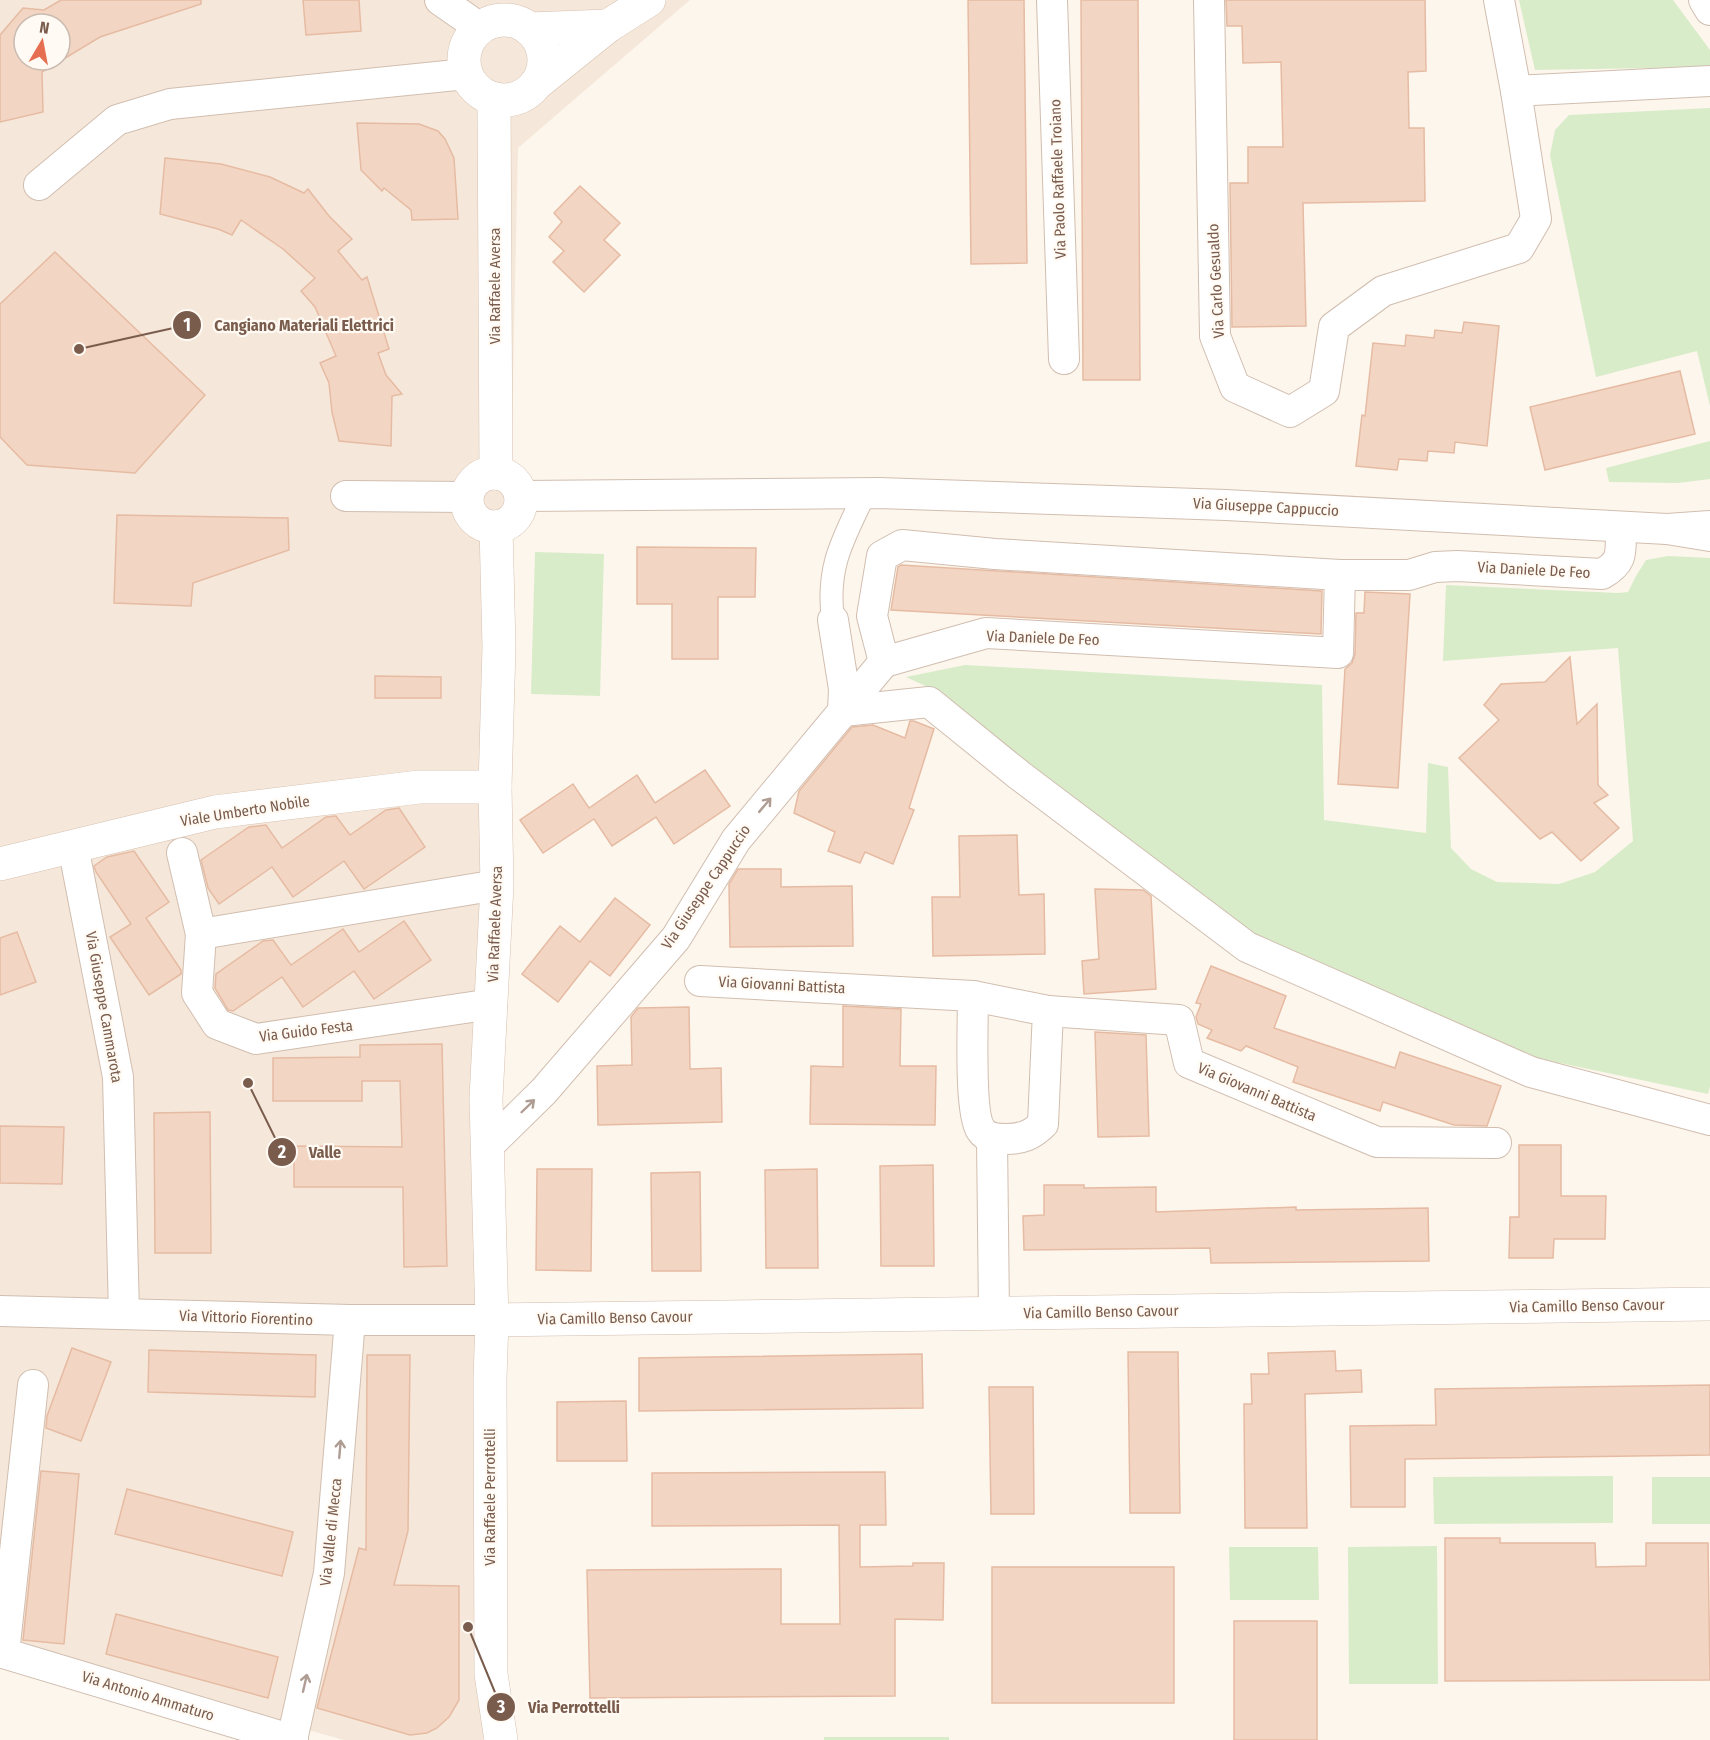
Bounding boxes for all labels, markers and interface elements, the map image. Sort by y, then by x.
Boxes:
north arrow [12,12,72,72]
text: N [38,18,51,38]
street label: Via Paolo Raffaele Troiano [1046,99,1070,259]
street label: Via Carlo Gesualdo [1204,223,1228,339]
street label: Via Raffaele Aversa [486,228,504,344]
callout: Cangiano Materiali Elettrici [172,308,406,342]
text: 1 [183,314,191,336]
text: Cangiano Materiali Elettrici [214,316,394,335]
street label: Via Giuseppe Cappuccio [1193,494,1340,520]
street label: Via Daniele De Feo [1477,558,1591,582]
street label: Via Daniele De Feo [986,627,1100,649]
street label: Viale Umberto Nobile [179,792,311,830]
one-way arrow [758,797,771,813]
street label: Via Giuseppe Cappuccio [658,821,754,953]
street label: Via Raffaele Aversa [484,865,506,983]
street label: Via Giuseppe Cammarota [82,930,126,1084]
street label: Via Giovanni Battista [718,973,846,997]
street label: Via Guido Festa [258,1016,354,1046]
street label: Via Giovanni Battista [1195,1059,1319,1125]
one-way arrow [521,1099,536,1114]
callout: Valle [267,1135,353,1169]
text: 2 [277,1141,286,1163]
text: Valle [308,1143,341,1162]
street label: Via Camillo Benso Cavour [1509,1296,1666,1316]
street label: Via Camillo Benso Cavour [1023,1302,1180,1322]
street label: Via Vittorio Fiorentino [179,1307,313,1329]
street label: Via Camillo Benso Cavour [537,1308,694,1328]
street label: Via Raffaele Perrottelli [481,1428,499,1566]
one-way arrow [335,1439,346,1459]
street label: Via Valle di Mecca [316,1477,346,1587]
street label: Via Antonio Ammaturo [80,1667,216,1725]
one-way arrow [300,1673,311,1693]
callout: Via Perrottelli [486,1690,632,1724]
text: 3 [496,1696,506,1718]
text: Via Perrottelli [527,1698,620,1717]

